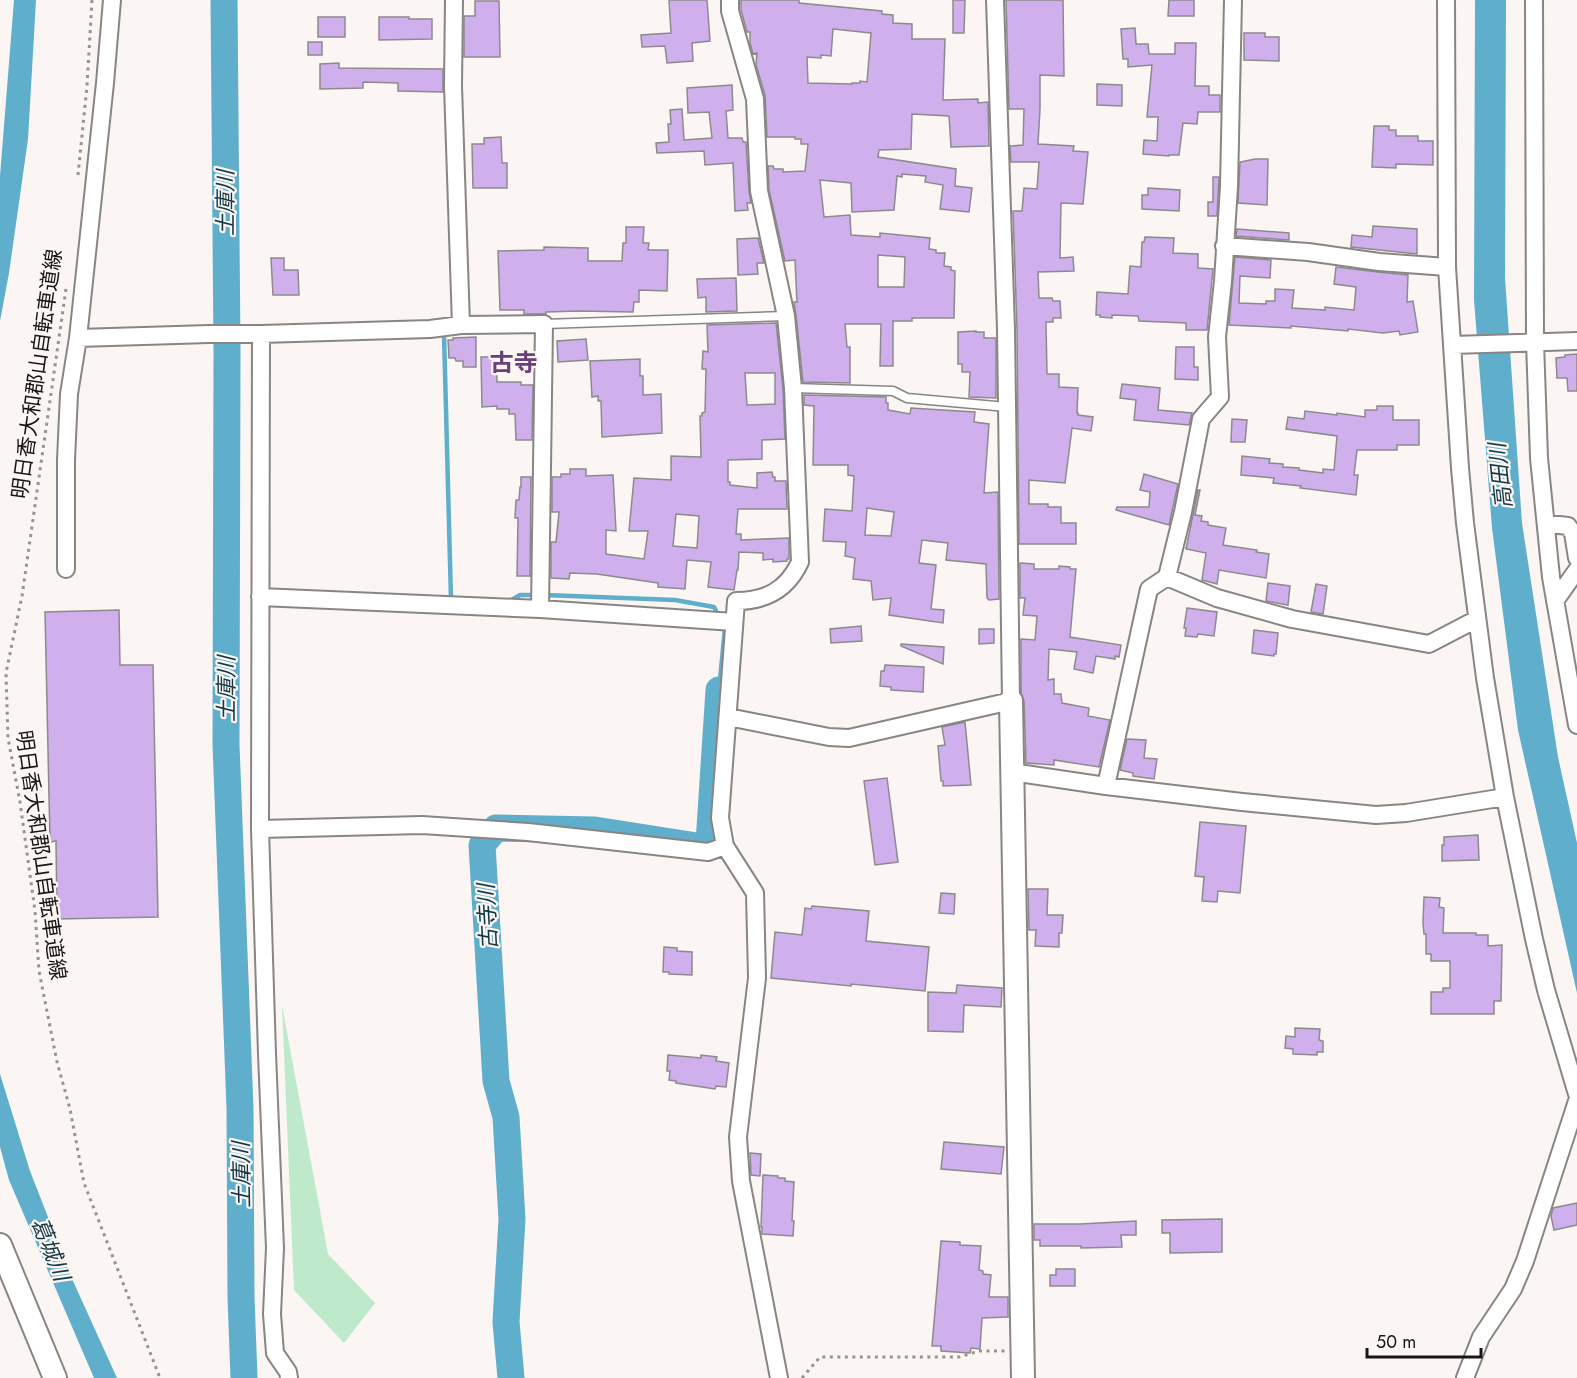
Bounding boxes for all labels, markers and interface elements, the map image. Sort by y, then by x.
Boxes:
water label: 土庫川 [209,168,241,236]
street label: 明日香大和郡山自転車道線 [5,247,69,501]
district label: 古寺 [490,345,538,380]
water label: 高田川 [1480,440,1519,510]
water label: 土庫川 [210,654,242,722]
street label: 明日香大和郡山自転車道線 [9,728,73,982]
water label: 古寺川 [469,881,505,951]
water label: 土庫川 [224,1140,258,1208]
water label: 葛城川 [24,1212,79,1287]
scale bar [1367,1321,1481,1359]
text: 50 m [1376,1329,1416,1355]

